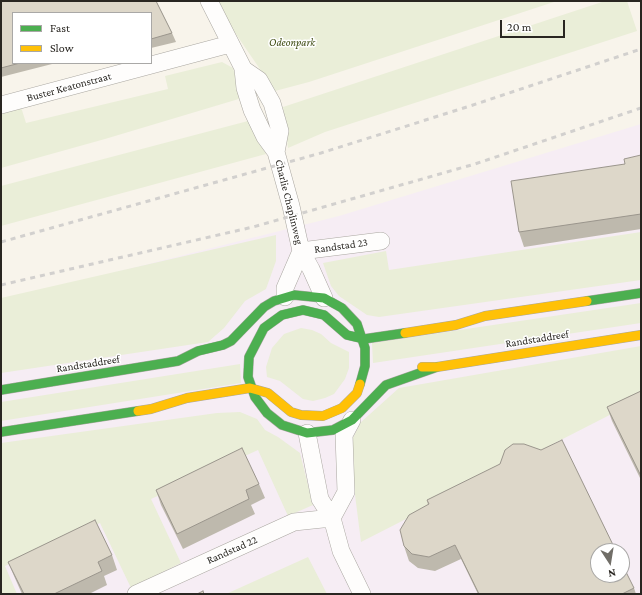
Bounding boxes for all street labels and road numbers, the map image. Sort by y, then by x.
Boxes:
street label: Buster Keatonstraat [25,69,113,105]
street label: Charlie Chaplinweg [272,158,306,246]
street label: Randstad 23 [313,236,369,256]
street label: Randstaddreef [504,327,570,351]
street label: Randstaddreef [55,352,121,376]
street label: Randstad 22 [205,533,259,567]

